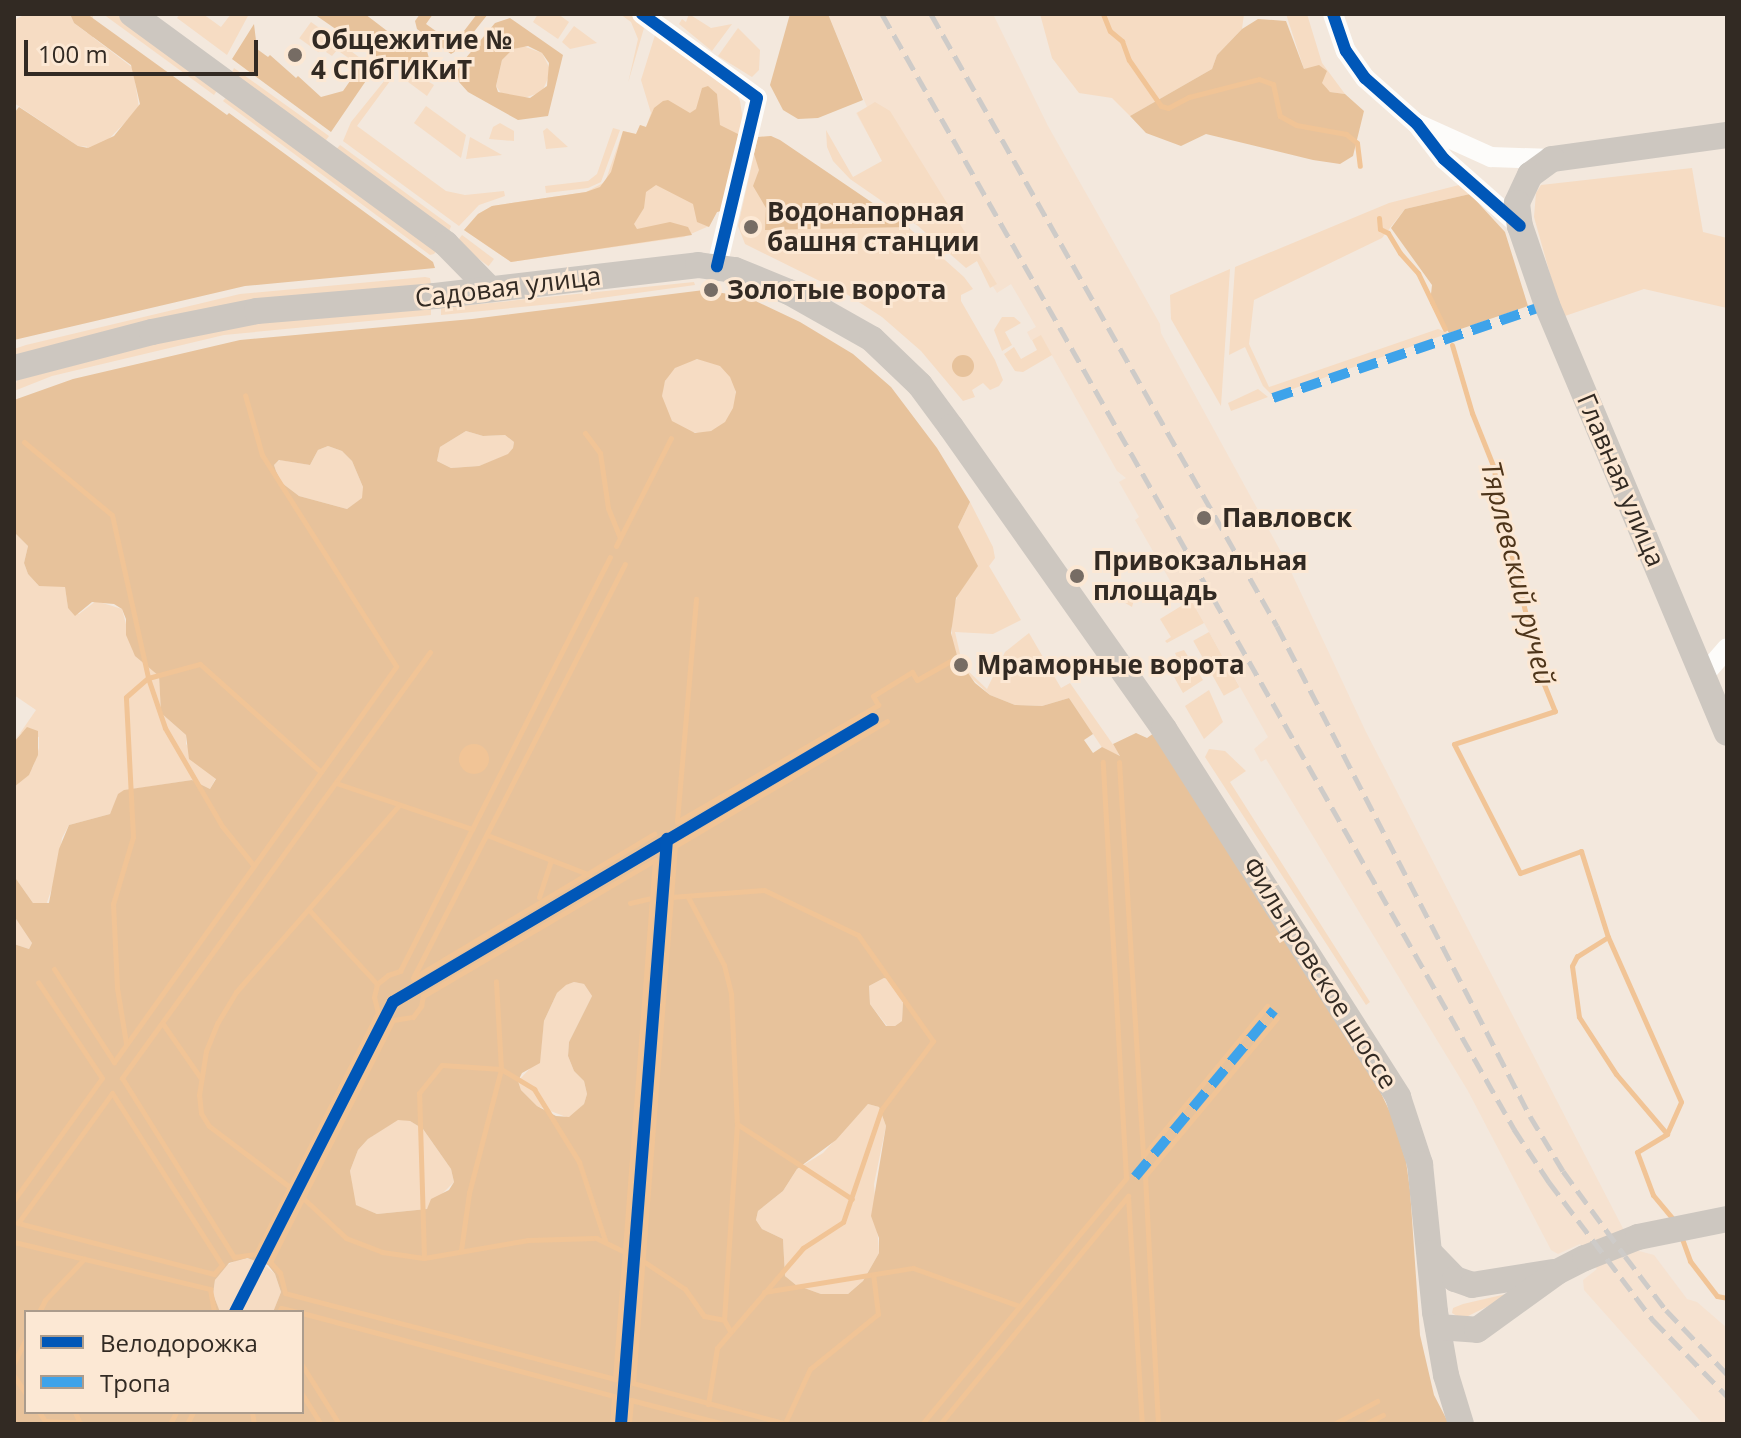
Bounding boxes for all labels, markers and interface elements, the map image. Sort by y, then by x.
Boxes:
scale bar [28,24,262,74]
place label: Общежитие № 4 СПбГИКиТ [311,24,512,86]
text: 100 m [38,37,108,70]
marker: Общежитие № 4 СПбГИКиТ [286,46,304,64]
place label: Водонапорная башня станции [767,196,979,258]
marker: Водонапорная башня станции [742,218,760,236]
street label: Садовая улица [413,260,603,314]
place label: Золотые ворота [727,274,947,306]
marker: Золотые ворота [702,281,720,299]
street label: Главная улица [1571,389,1671,571]
water label: Тярлевский ручей [1475,458,1563,688]
place label: Павловск [1222,502,1352,534]
marker: Павловск [1193,507,1215,529]
place label: Привокзальная площадь [1093,545,1307,606]
marker: Привокзальная площадь [1068,567,1086,585]
place label: Мраморные ворота [977,649,1245,681]
marker: Мраморные ворота [952,656,970,674]
street label: Фильтровское шоссе [1236,851,1404,1095]
legend [24,1310,304,1414]
text: Велодорожка [100,1326,258,1359]
text: Тропа [100,1366,171,1399]

